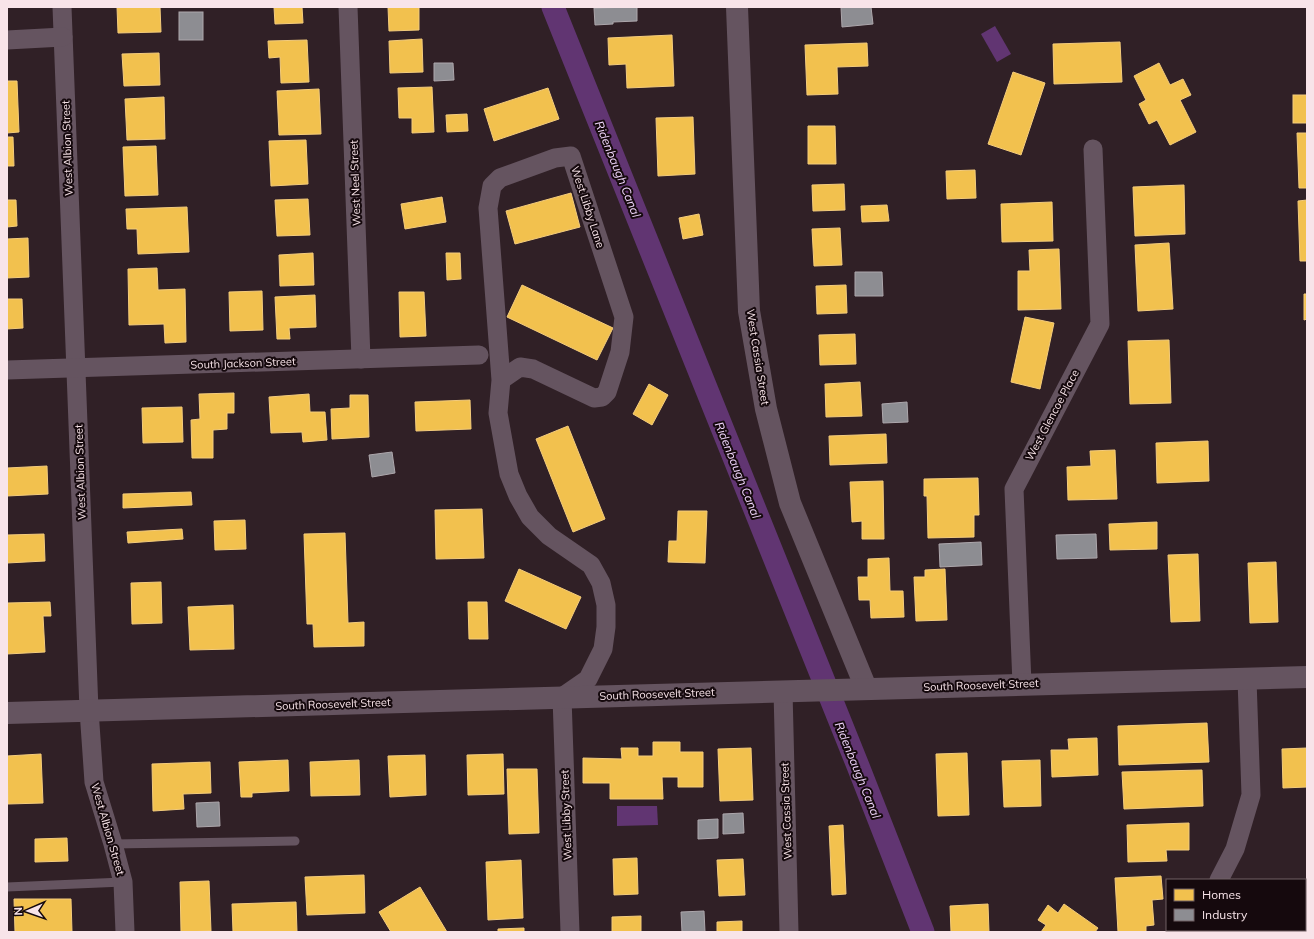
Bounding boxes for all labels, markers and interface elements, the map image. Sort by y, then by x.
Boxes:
street label: West Albion Street [58,100,76,196]
water label: Ridenbaugh Canal [592,118,644,220]
street label: West Neel Street [347,140,363,226]
street label: West Libby Lane [568,164,608,250]
street label: West Cassia Street [743,308,773,406]
street label: South Jackson Street [190,354,296,372]
street label: West Glencoe Place [1022,367,1082,463]
water label: Ridenbaugh Canal [712,419,764,521]
street label: West Albion Street [71,424,89,520]
street label: South Roosevelt Street [923,676,1039,694]
street label: South Roosevelt Street [599,685,715,703]
street label: South Roosevelt Street [275,695,391,713]
water label: Ridenbaugh Canal [832,719,884,821]
street label: West Cassia Street [777,762,795,860]
street label: West Libby Street [557,769,575,860]
street label: West Albion Street [88,781,128,877]
legend [1166,879,1306,931]
text: Homes [1202,887,1241,902]
north arrow [8,891,48,931]
text: N [11,907,25,916]
text: Industry [1202,907,1248,922]

